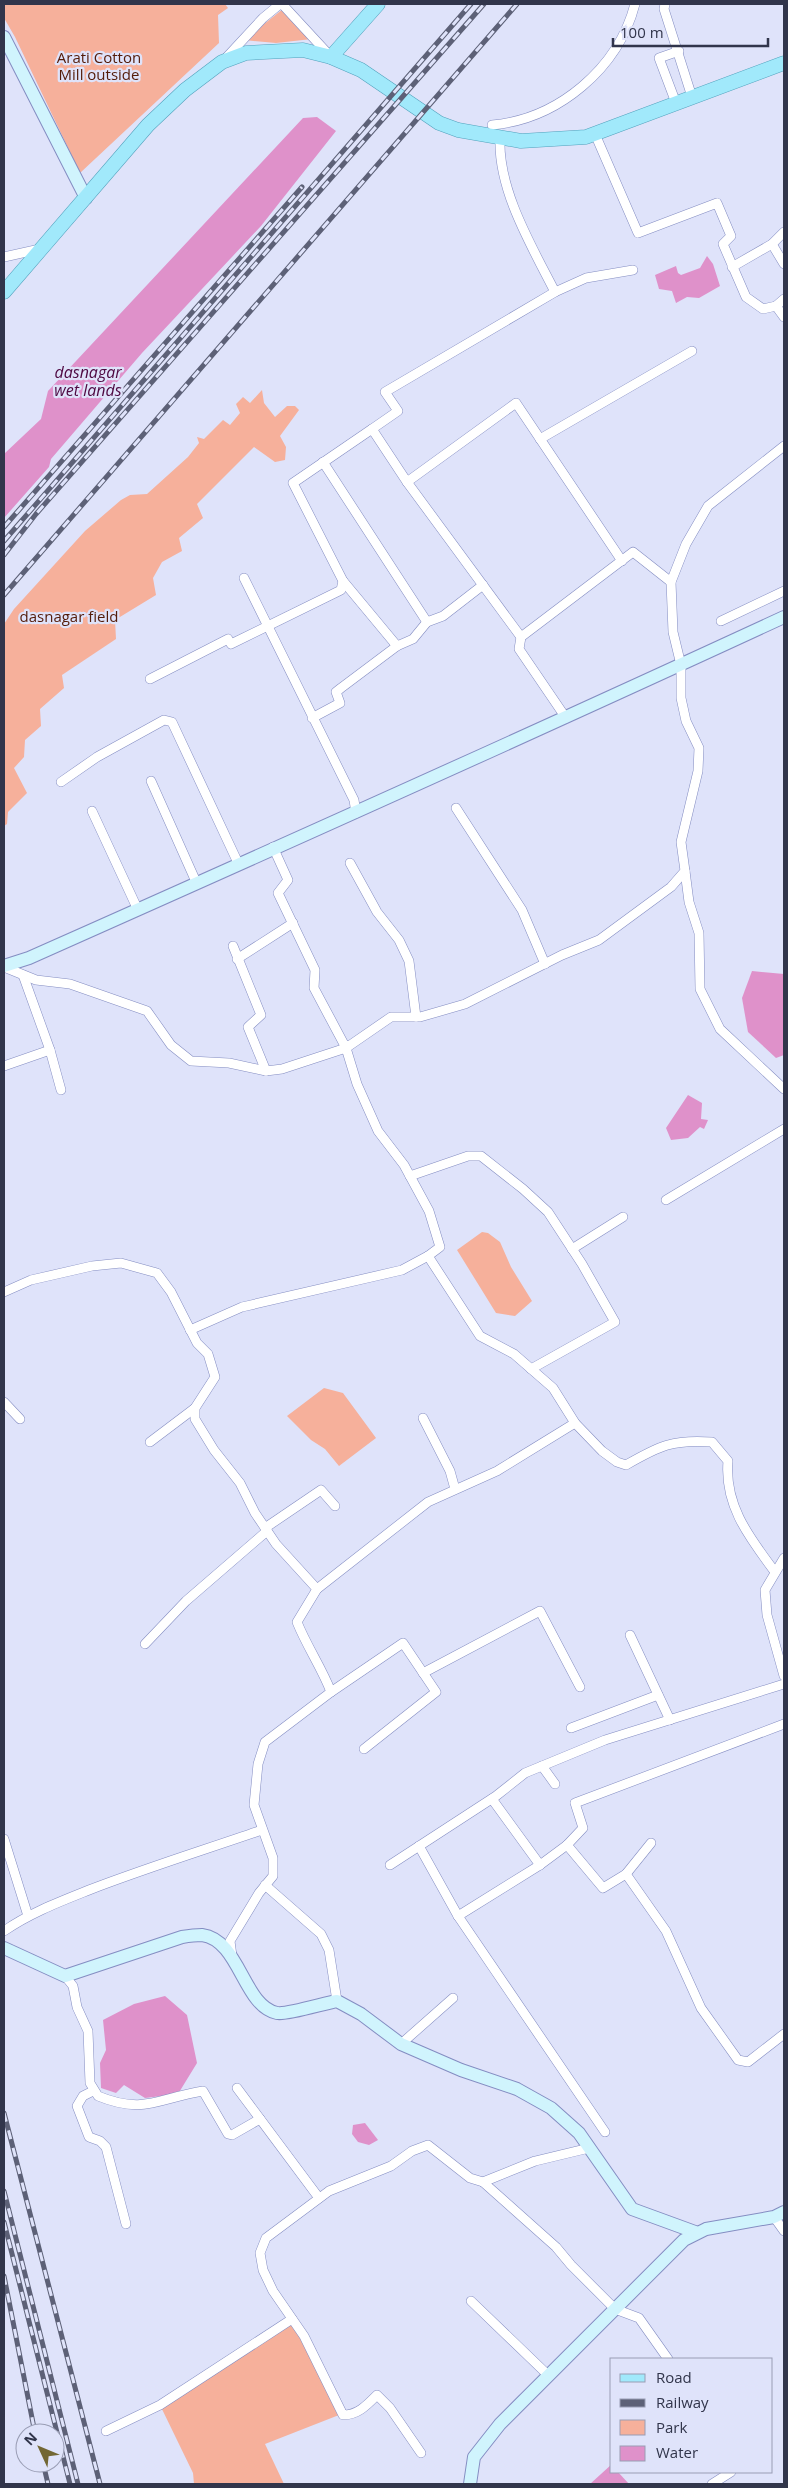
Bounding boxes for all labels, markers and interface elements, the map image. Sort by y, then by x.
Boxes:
scale bar [613,15,768,47]
text: 100 m [620,22,664,42]
park label: Arati Cotton Mill outside [57,47,141,84]
water label: dasnagar wet lands [54,361,122,401]
park label: dasnagar field [20,606,118,626]
legend [610,2358,773,2473]
text: Road [656,2367,692,2387]
text: Railway [656,2392,709,2412]
text: Park [656,2417,687,2437]
north arrow [15,2423,65,2473]
text: N [19,2428,41,2449]
text: Water [656,2442,698,2462]

